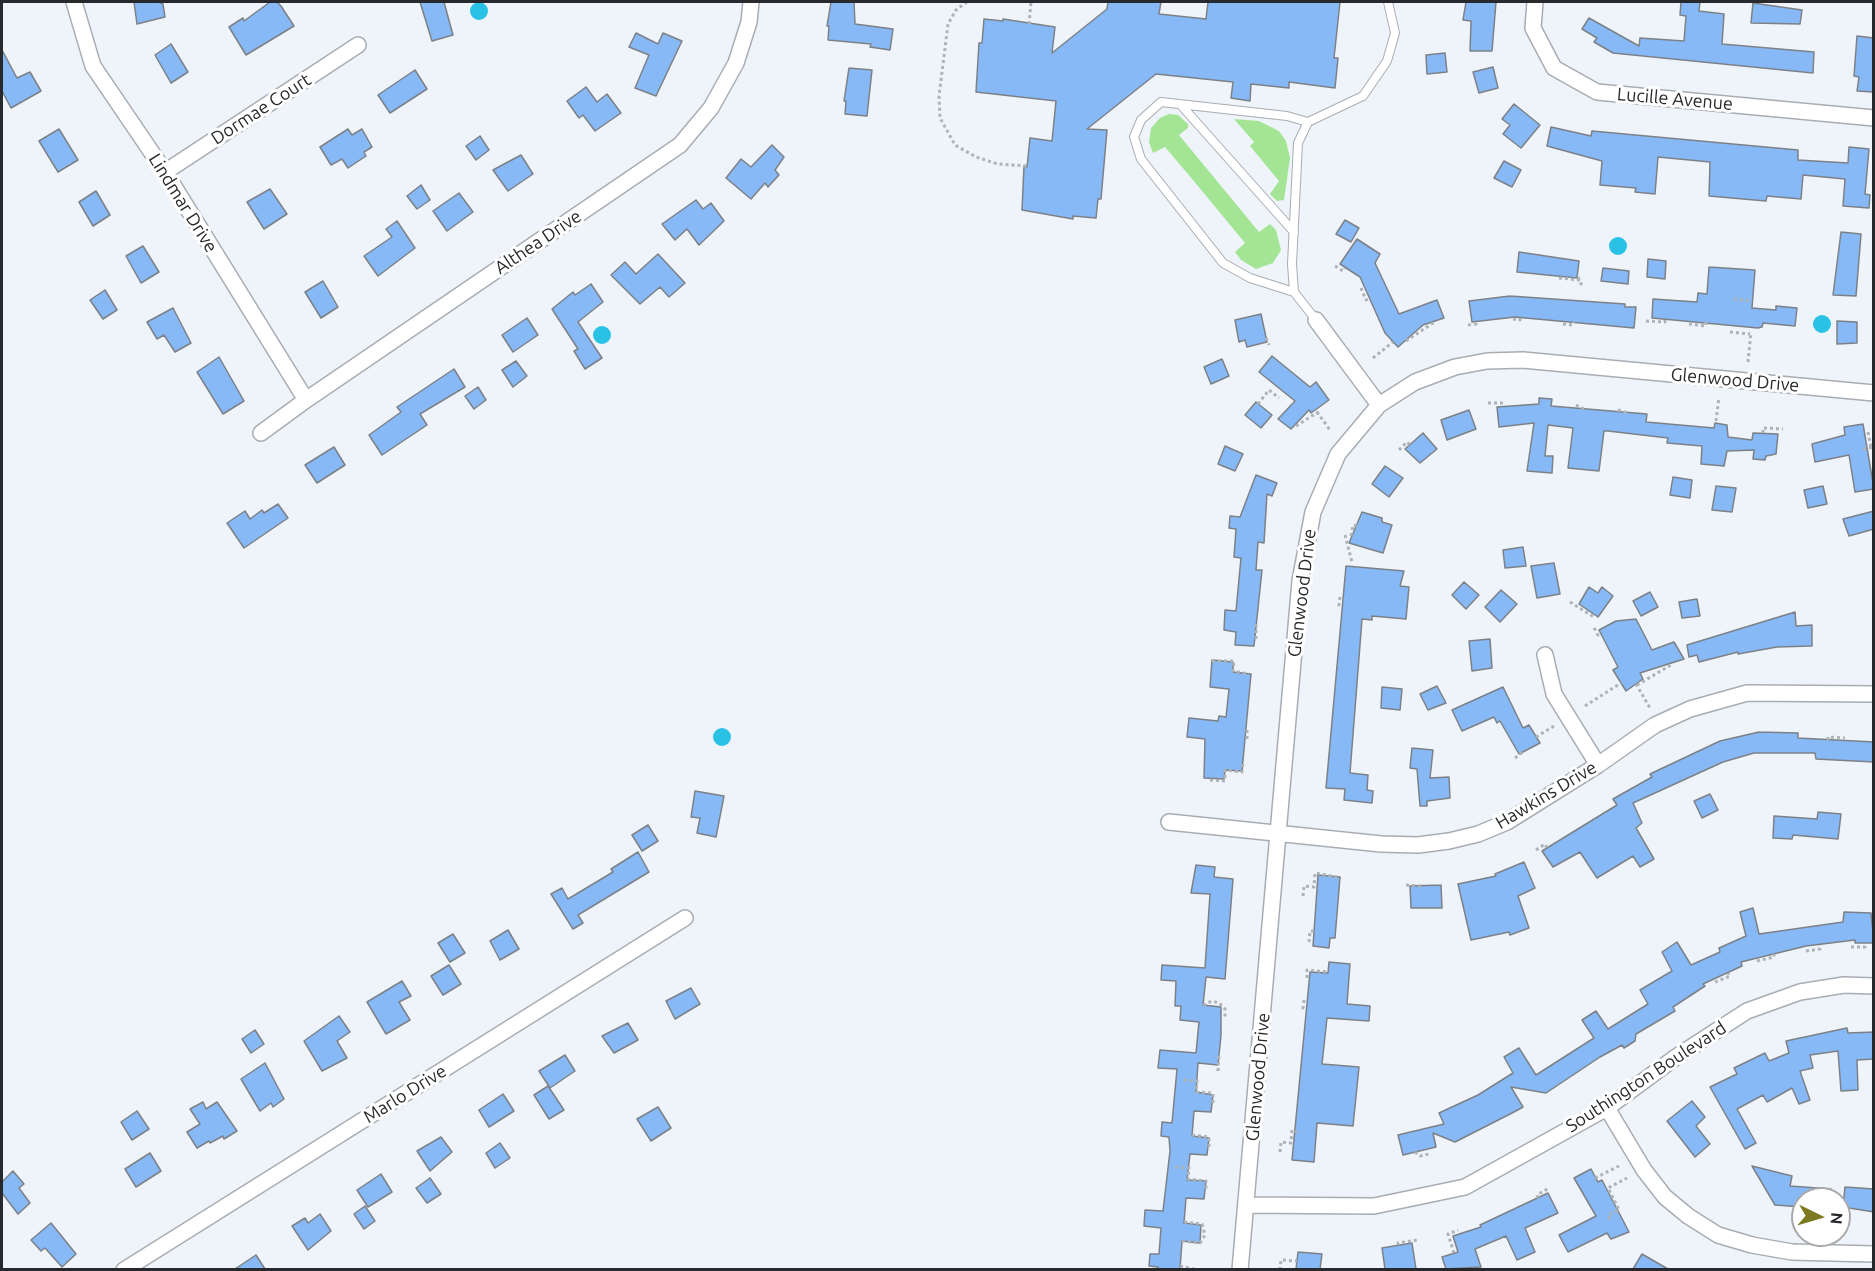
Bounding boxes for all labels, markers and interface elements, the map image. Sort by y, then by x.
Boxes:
street label: Dormae Court [207,69,315,149]
street label: Lucille Avenue [1616,83,1734,115]
street label: Lindmar Drive [144,150,222,256]
street label: Althea Drive [491,205,585,279]
street label: Glenwood Drive [1670,364,1800,396]
street label: Glenwood Drive [1283,528,1321,658]
street label: Hawkins Drive [1492,756,1600,834]
street label: Glenwood Drive [1242,1012,1274,1142]
street label: Southington Boulevard [1562,1017,1730,1137]
street label: Marlo Drive [360,1060,450,1128]
north arrow [1791,1187,1851,1247]
text: N [1827,1212,1846,1225]

